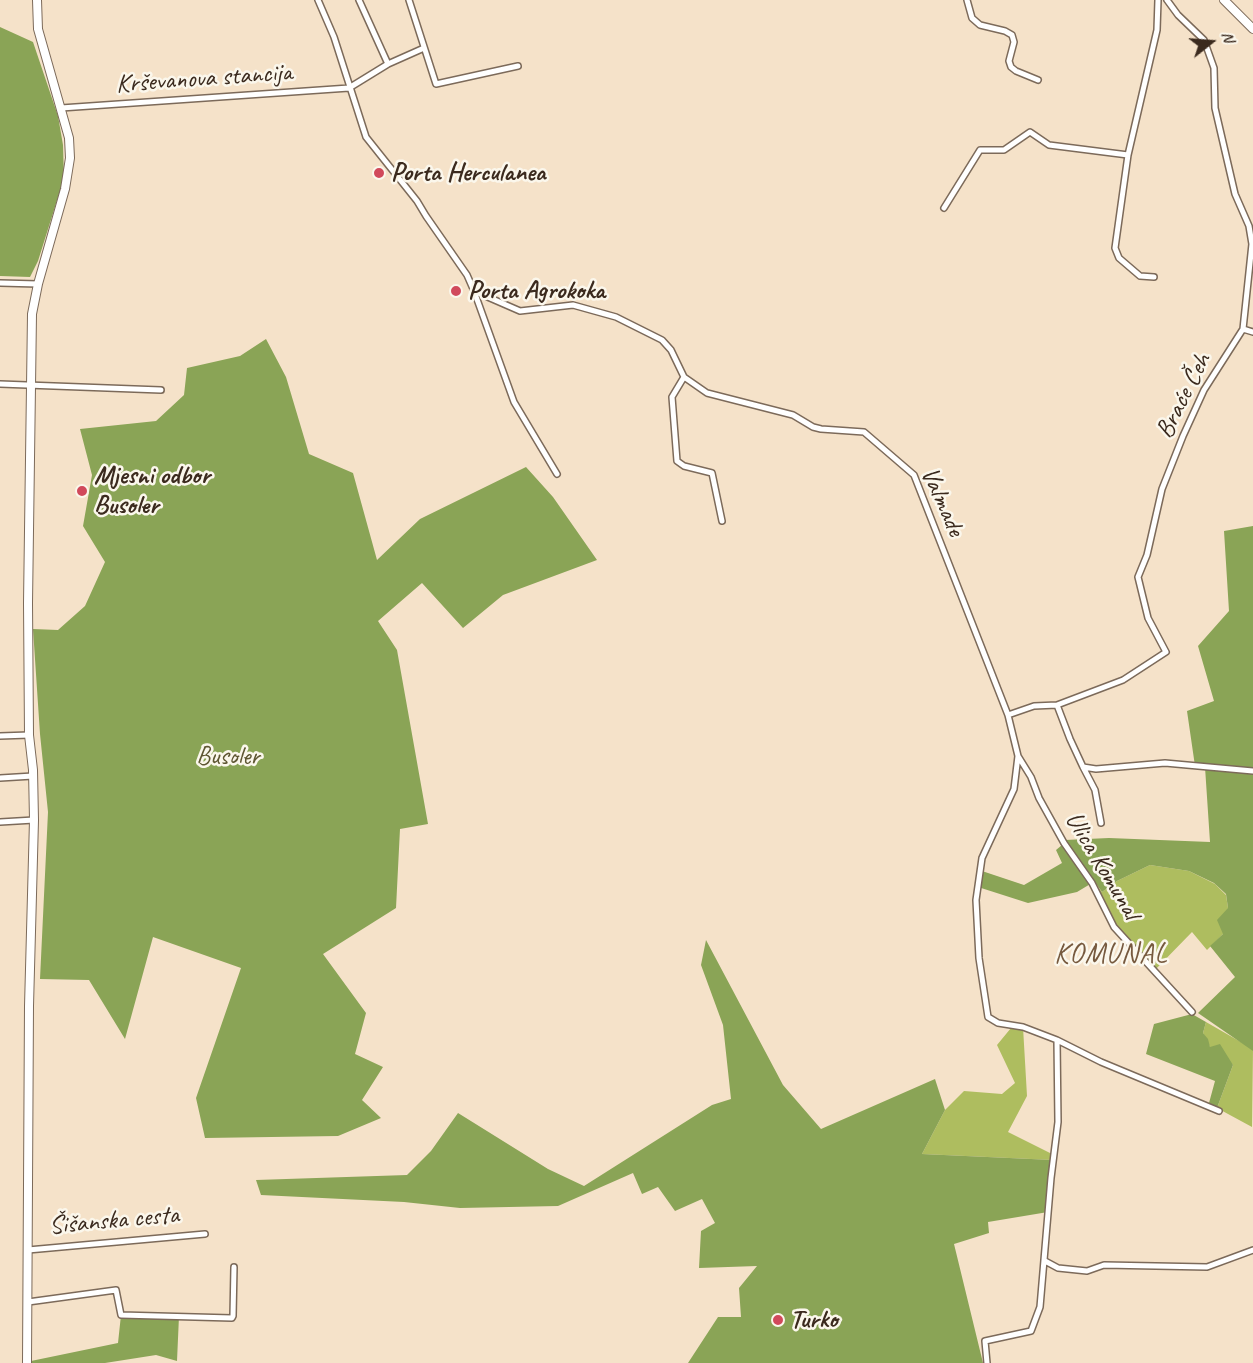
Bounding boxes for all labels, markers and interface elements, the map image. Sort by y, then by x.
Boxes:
north arrow [1181,12,1241,72]
text: N [1217,29,1239,44]
street label: Krševanova stancija [115,57,293,101]
place label: Porta Herculanea [391,157,545,189]
marker: Porta Herculanea [372,166,386,180]
place label: Porta Agrokoka [468,275,605,307]
marker: Porta Agrokoka [449,284,463,298]
street label: Braće Čeh [1149,348,1219,444]
place label: Mjesni odbor Busoler [94,460,210,522]
street label: Valmade [913,463,971,541]
marker: Mjesni odbor Busoler [75,484,89,498]
park label: Busoler [196,741,260,773]
street label: Ulica Komunal [1058,806,1146,926]
district label: KOMUNAL [1054,938,1168,972]
street label: Šišanska cesta [48,1200,180,1242]
place label: Turko [790,1304,838,1336]
marker: Turko [771,1313,785,1327]

